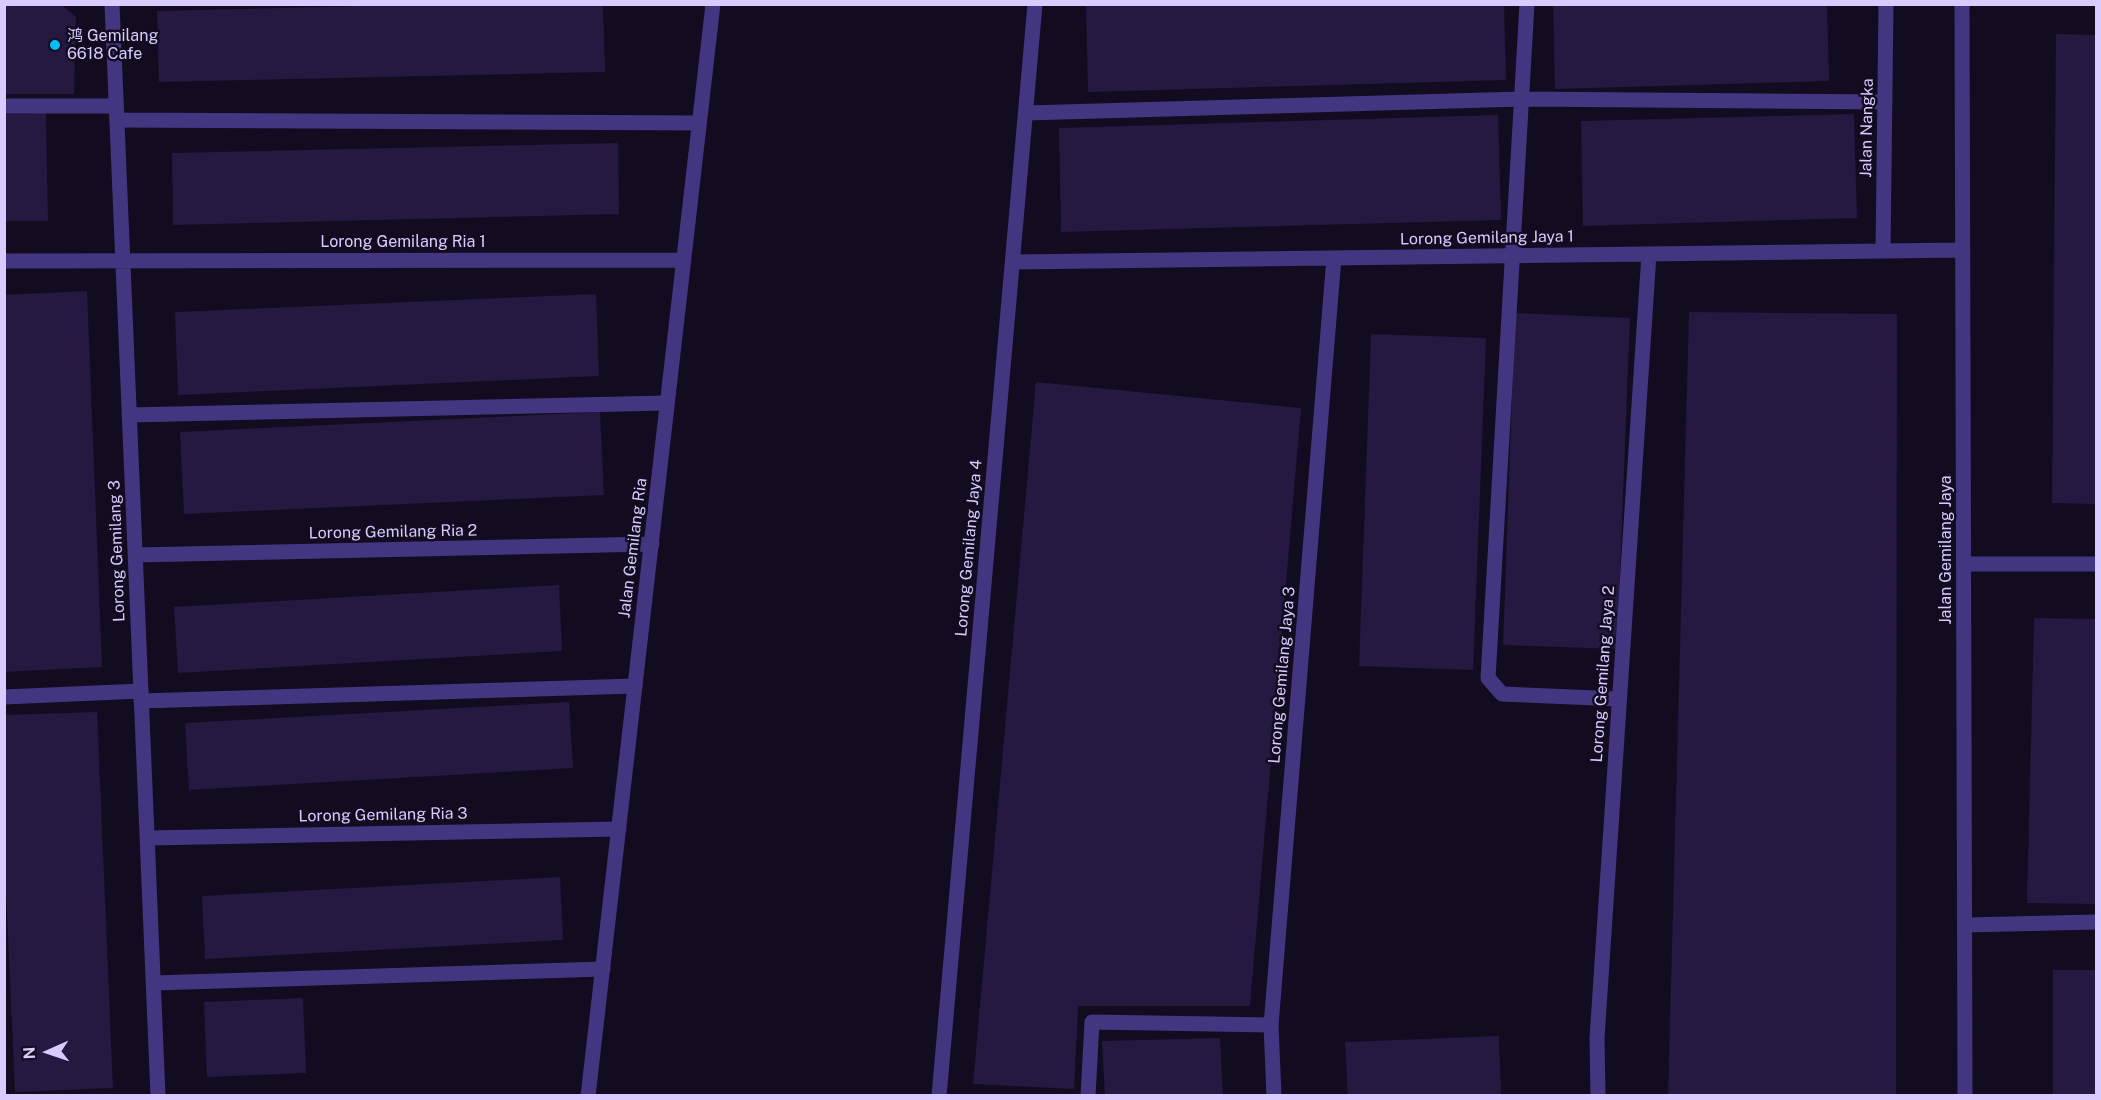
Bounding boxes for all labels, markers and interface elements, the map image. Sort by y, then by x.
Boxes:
place label: 鸿 Gemilang 6618 Cafe [67,26,158,64]
marker: 鸿 Gemilang 6618 Cafe [48,38,62,52]
street label: Jalan Nangka [1857,78,1877,178]
street label: Lorong Gemilang Jaya 1 [1400,227,1574,249]
street label: Lorong Gemilang Ria 1 [320,232,486,252]
street label: Lorong Gemilang Jaya 4 [952,459,986,637]
street label: Jalan Gemilang Jaya [1936,475,1956,625]
street label: Jalan Gemilang Ria [615,477,651,619]
street label: Lorong Gemilang 3 [105,480,129,622]
street label: Lorong Gemilang Ria 2 [309,521,477,543]
street label: Lorong Gemilang Jaya 2 [1587,585,1619,763]
street label: Lorong Gemilang Jaya 3 [1265,586,1299,764]
street label: Lorong Gemilang Ria 3 [298,804,468,826]
north arrow [18,1022,78,1082]
text: N [20,1046,39,1060]

